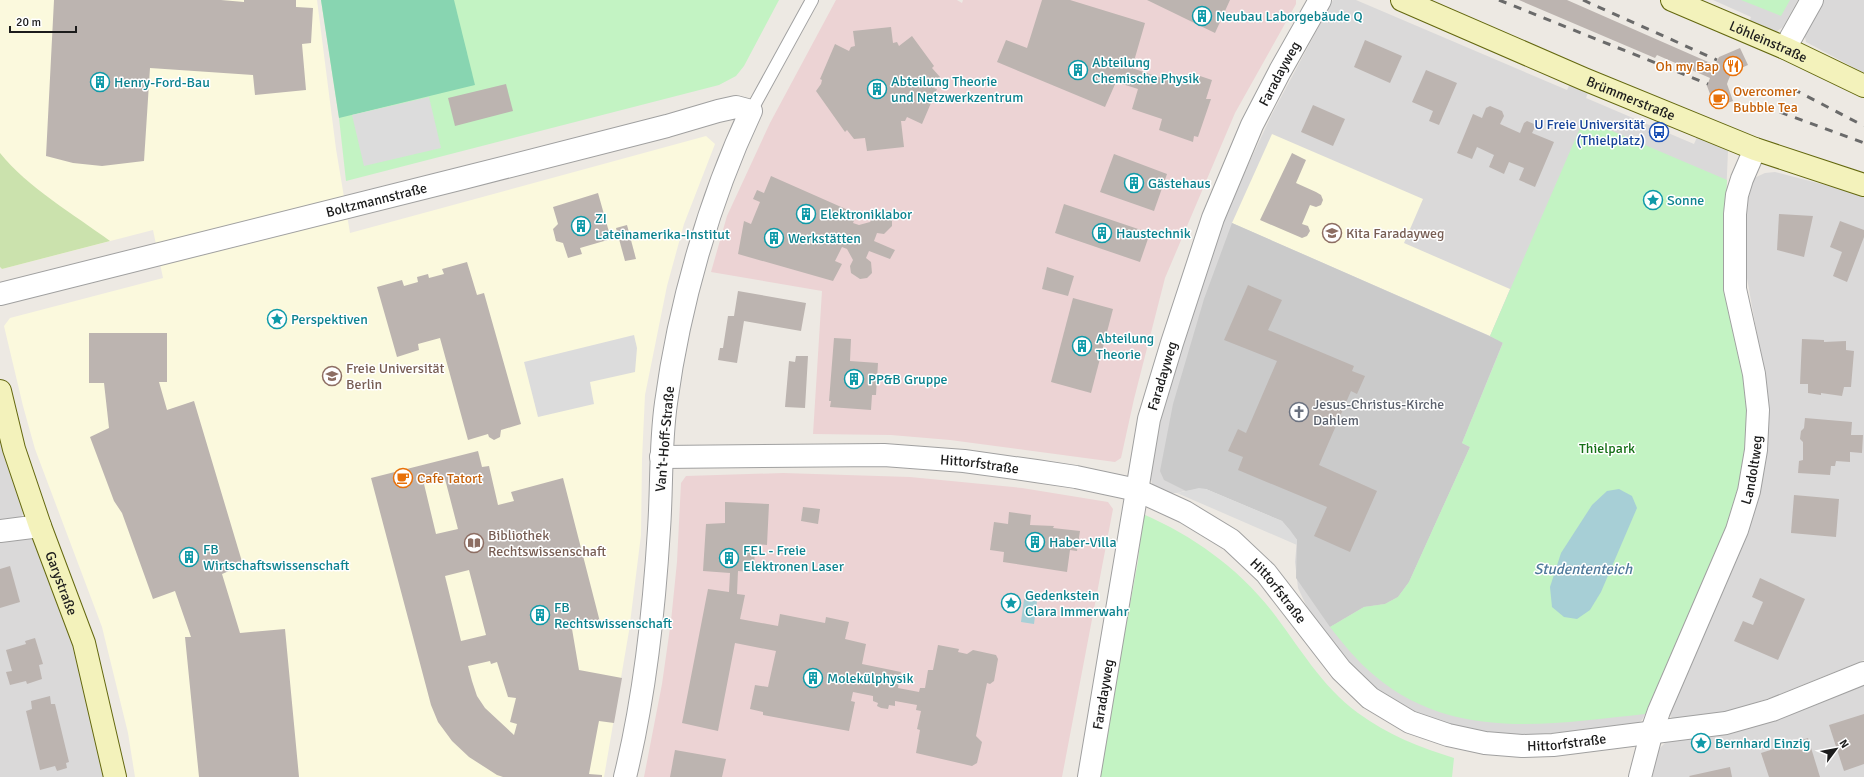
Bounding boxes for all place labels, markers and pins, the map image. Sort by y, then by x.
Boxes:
building icon: Neubau Laborgebäude Q [1191,5,1213,27]
place label: Neubau Laborgebäude Q [1216,8,1363,25]
place label: Abteilung Chemische Physik [1092,54,1199,87]
restaurant icon: Oh my Bap [1722,55,1744,77]
place label: Oh my Bap [1656,58,1719,75]
building icon: Abteilung Chemische Physik [1067,59,1089,81]
building icon: Henry-Ford-Bau [89,71,111,93]
place label: Abteilung Theorie und Netzwerkzentrum [891,73,1023,106]
place label: Henry-Ford-Bau [114,74,210,91]
building icon: Abteilung Theorie und Netzwerkzentrum [866,78,888,100]
place label: Overcomer Bubble Tea [1733,83,1798,116]
cafe icon: Overcomer Bubble Tea [1708,88,1730,110]
place label: U Freie Universität (Thielplatz) [1534,116,1645,149]
bus stop icon: U Freie Universität (Thielplatz) [1648,121,1670,143]
building icon: Gästehaus [1123,172,1145,194]
place label: Gästehaus [1148,175,1211,192]
place icon: Sonne [1642,189,1664,211]
place label: Sonne [1667,192,1704,209]
building icon: Elektroniklabor [795,203,817,225]
place label: Elektroniklabor [820,206,913,223]
place label: ZI Lateinamerika-Institut [595,210,730,243]
building icon: ZI Lateinamerika-Institut [570,215,592,237]
building icon: Haustechnik [1091,222,1113,244]
school or university icon: Kita Faradayweg [1321,222,1343,244]
place label: Haustechnik [1116,225,1191,242]
place label: Kita Faradayweg [1346,225,1444,242]
building icon: Werkstätten [763,227,785,249]
place label: Werkstätten [788,230,861,247]
place icon: Perspektiven [266,308,288,330]
place label: Perspektiven [291,311,368,328]
place label: Abteilung Theorie [1096,330,1154,363]
building icon: Abteilung Theorie [1071,335,1093,357]
place label: Freie Universität Berlin [346,360,444,393]
school or university icon: Freie Universität Berlin [321,365,343,387]
building icon: PP&B Gruppe [843,368,865,390]
place label: PP&B Gruppe [868,371,948,388]
place label: Jesus-Christus-Kirche Dahlem [1313,396,1444,429]
church icon: Jesus-Christus-Kirche Dahlem [1288,401,1310,423]
cafe icon: Cafe Tatort [392,467,414,489]
place label: Cafe Tatort [417,470,482,487]
place label: Bibliothek Rechtswissenschaft [488,527,606,560]
building icon: Haber-Villa [1024,531,1046,553]
library icon: Bibliothek Rechtswissenschaft [463,532,485,554]
place label: Haber-Villa [1049,534,1117,551]
place label: FB Wirtschaftswissenschaft [203,541,349,574]
place label: FEL - Freie Elektronen Laser [743,542,845,575]
building icon: FB Wirtschaftswissenschaft [178,546,200,568]
building icon: FEL - Freie Elektronen Laser [718,547,740,569]
place label: Gedenkstein Clara Immerwahr [1025,587,1129,620]
place icon: Gedenkstein Clara Immerwahr [1000,592,1022,614]
place label: FB Rechtswissenschaft [554,599,672,632]
building icon: FB Rechtswissenschaft [529,604,551,626]
building icon: Molekülphysik [802,667,824,689]
place label: Molekülphysik [827,670,913,687]
place icon: Bernhard Einzig [1690,732,1712,754]
place label: Bernhard Einzig [1715,735,1810,752]

